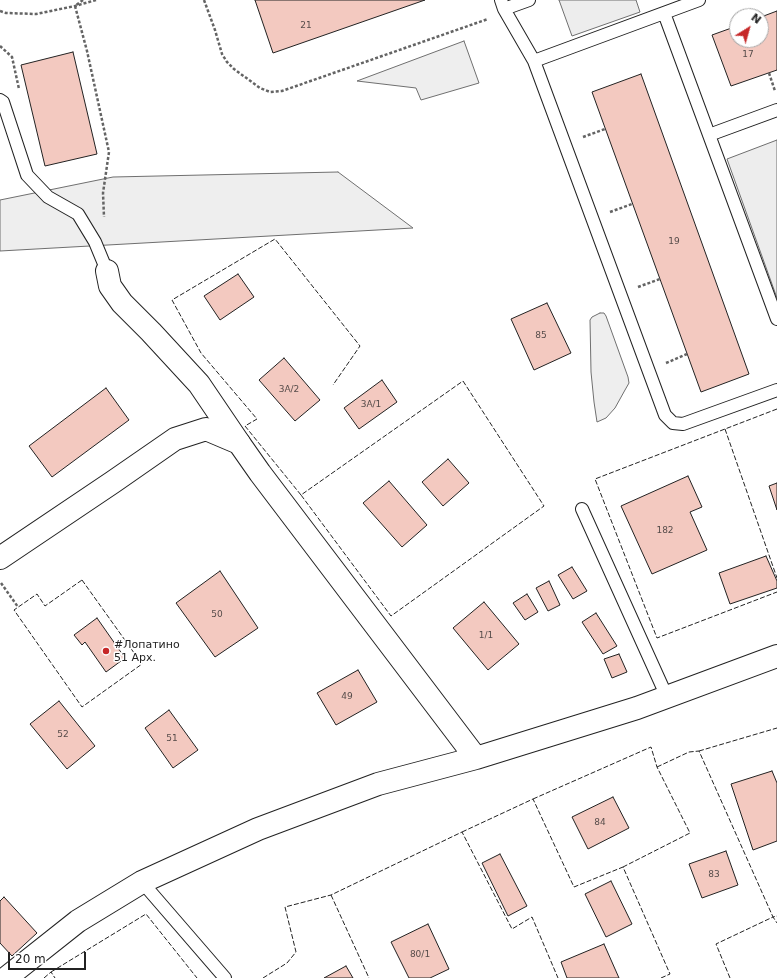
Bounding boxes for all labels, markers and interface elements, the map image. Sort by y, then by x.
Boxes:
north arrow [729,8,769,48]
text: N [748,11,764,27]
house number: 21 [300,21,312,31]
house number: 17 [742,50,754,60]
house number: 19 [668,237,680,247]
house number: 85 [535,331,547,341]
house number: 3А/2 [279,385,299,395]
house number: 3А/1 [361,400,381,410]
house number: 182 [656,526,674,536]
house number: 50 [211,610,223,620]
house number: 1/1 [479,631,493,641]
place label: #Лопатино 51 Арх. [114,638,180,664]
marker: #Лопатино 51 Арх. [101,646,111,656]
house number: 49 [341,692,353,702]
house number: 52 [57,730,69,740]
house number: 51 [166,734,178,744]
house number: 84 [594,818,606,828]
house number: 83 [708,870,720,880]
scale bar [10,944,88,970]
house number: 80/1 [410,950,430,960]
text: 20 m [15,952,46,966]

